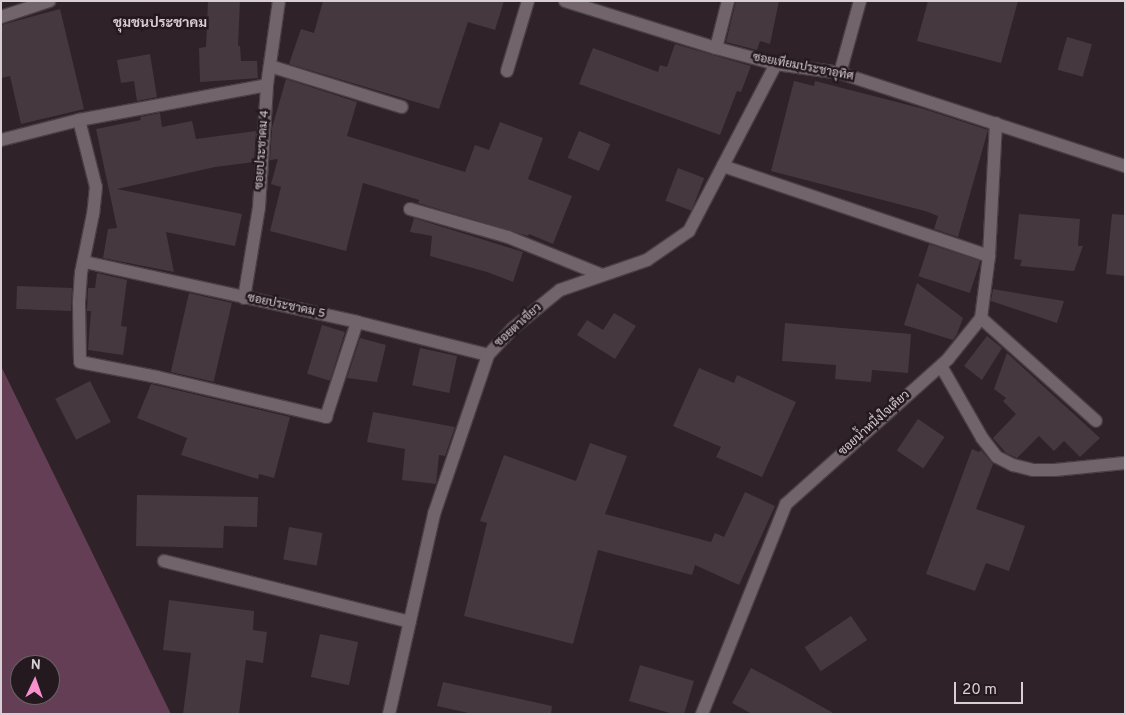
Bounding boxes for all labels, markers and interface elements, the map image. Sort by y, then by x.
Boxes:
district label: ชุมชนประชาคม [113,16,207,32]
street label: ซอยเทียมประชาอุทิศ [751,51,855,85]
street label: ซอยประชาคม 4 [253,110,273,190]
street label: ซอยประชาคม 5 [246,292,326,322]
street label: ซอยตาเขียว [493,301,545,351]
street label: ซอยน้ำหนึ่งใจเดียว [837,388,913,460]
north arrow [10,655,60,705]
text: N [30,657,41,674]
scale bar [956,672,1025,704]
text: 20 m [962,681,997,700]

